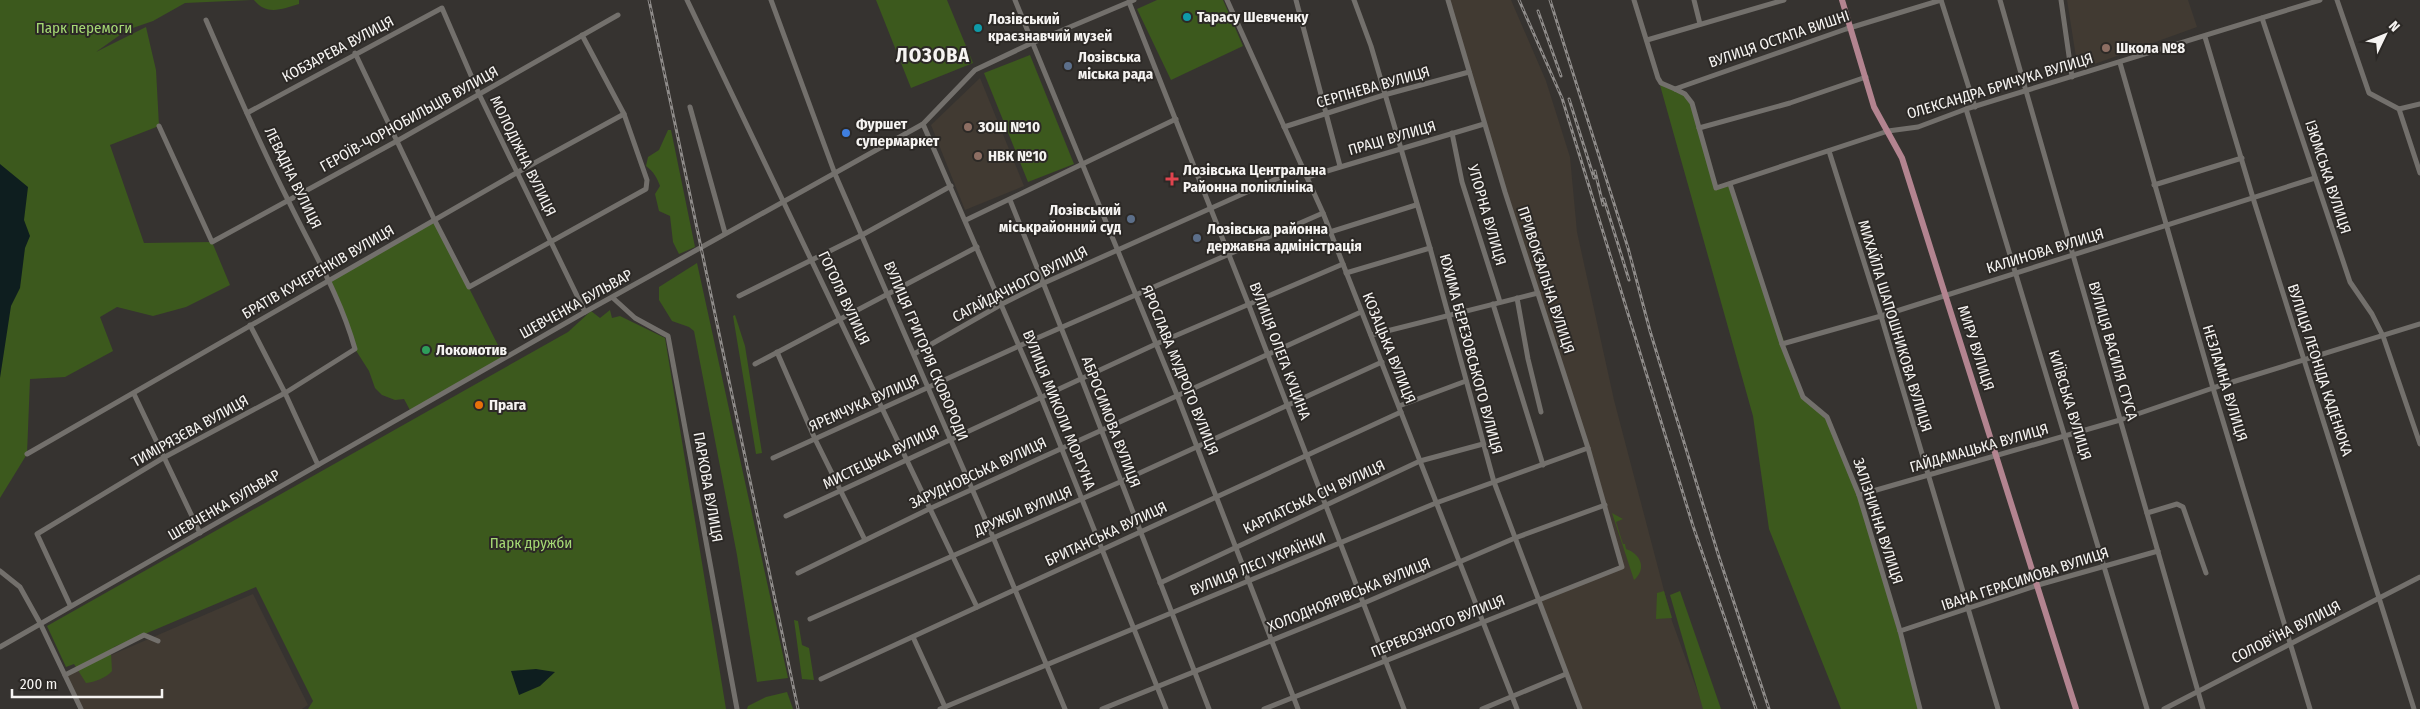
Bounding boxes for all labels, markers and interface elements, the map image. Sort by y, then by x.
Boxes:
street label: ВУЛИЦЯ ОСТАПА ВИШНІ [1706,6,1852,72]
place label: Тарасу Шевченку [1197,8,1309,26]
place label: Лозівський краєзнавчий музей [988,10,1112,45]
north arrow [2360,10,2410,60]
marker: Тарасу Шевченку [1181,11,1193,23]
street label: КОБЗАРЕВА ВУЛИЦЯ [279,12,397,86]
text: N [2385,18,2403,35]
park label: Парк перемоги [36,19,132,37]
marker: Лозівський краєзнавчий музей [972,22,984,34]
place label: Школа №8 [2116,39,2185,57]
marker: Школа №8 [2100,42,2112,54]
district label: ЛОЗОВА [896,43,970,67]
place label: Лозівська міська рада [1078,48,1154,83]
street label: ОЛЕКСАНДРА БРИЧУКА ВУЛИЦЯ [1905,49,2095,123]
marker: Лозівська міська рада [1062,60,1074,72]
street label: ГЕРОЇВ-ЧОРНОБИЛЬЦІВ ВУЛИЦЯ [317,62,501,176]
street label: СЕРПНЕВА ВУЛИЦЯ [1314,62,1432,112]
street label: МОЛОДІЖНА ВУЛИЦЯ [486,93,560,219]
place label: Фуршет супермаркет [856,115,940,150]
street label: ПРАЦІ ВУЛИЦЯ [1346,117,1438,159]
place label: ЗОШ №10 [977,118,1040,136]
street label: ІЗЮМСЬКА ВУЛИЦЯ [2301,118,2355,236]
marker: ЗОШ №10 [962,121,974,133]
street label: ЛЕВАДНА ВУЛИЦЯ [261,124,325,232]
marker: Фуршет супермаркет [840,127,852,139]
place label: НВК №10 [988,147,1047,165]
marker: НВК №10 [972,150,984,162]
place label: Лозівська Центральна Районна поліклініка [1183,161,1327,196]
street label: УПОРНА ВУЛИЦЯ [1464,162,1510,268]
marker: Лозівська Центральна Районна поліклініка [1165,172,1179,186]
place label: Лозівський міськрайонний суд [999,201,1121,236]
street label: ПРИВОКЗАЛЬНА ВУЛИЦЯ [1514,204,1578,356]
marker: Лозівський міськрайонний суд [1125,213,1137,225]
street label: МИХАЙЛА ШАПОШНИКОВА ВУЛИЦЯ [1854,218,1936,434]
place label: Лозівська районна державна адміністрація [1206,220,1362,255]
street label: БРАТІВ КУЧЕРЕНКІВ ВУЛИЦЯ [239,221,397,323]
street label: КАЛИНОВА ВУЛИЦЯ [1984,225,2106,277]
marker: Лозівська районна державна адміністрація [1191,232,1203,244]
street label: САГАЙДАЧНОГО ВУЛИЦЯ [949,242,1091,326]
street label: ГОГОЛЯ ВУЛИЦЯ [814,248,874,348]
street label: ЮХИМА БЕРЕЗОВСЬКОГО ВУЛИЦЯ [1436,252,1506,456]
street label: ВУЛИЦЯ ГРИГОРІЯ СКОВОРОДИ [880,258,972,444]
street label: ШЕВЧЕНКА БУЛЬВАР [516,265,636,343]
street label: ВУЛИЦЯ ВАСИЛЯ СТУСА [2085,279,2141,423]
street label: ВУЛИЦЯ ОЛЕГА КУЦИНА [1245,280,1315,422]
street label: ЯРОСЛАВА МУДРОГО ВУЛИЦЯ [1138,282,1222,458]
street label: ВУЛИЦЯ ЛЕОНІДА КАДЕНЮКА [2284,282,2356,458]
street label: КОЗАЦЬКА ВУЛИЦЯ [1359,290,1419,406]
street label: МИРУ ВУЛИЦЯ [1954,303,1998,393]
street label: НЕЗЛАМНА ВУЛИЦЯ [2199,323,2251,443]
street label: ВУЛИЦЯ МИКОЛИ МОРГУНА [1019,328,1099,493]
place label: Локомотив [436,341,508,359]
marker: Локомотив [420,344,432,356]
street label: КИЇВСЬКА ВУЛИЦЯ [2045,348,2095,462]
street label: АБРОСИМОВА ВУЛИЦЯ [1078,354,1144,490]
street label: ЯРЕМЧУКА ВУЛИЦЯ [806,371,922,435]
street label: ТИМІРЯЗЄВА ВУЛИЦЯ [128,391,252,471]
place label: Прага [489,396,527,414]
marker: Прага [473,399,485,411]
street label: ГАЙДАМАЦЬКА ВУЛИЦЯ [1908,420,2050,476]
street label: МИСТЕЦЬКА ВУЛИЦЯ [820,421,942,493]
street label: ПАРКОВА ВУЛИЦЯ [689,431,727,543]
street label: ЗАРУДНОВСЬКА ВУЛИЦЯ [907,433,1049,513]
street label: КАРПАТСЬКА СІЧ ВУЛИЦЯ [1240,456,1388,538]
street label: ЗАЛІЗНИЧНА ВУЛИЦЯ [1849,456,1907,586]
street label: ШЕВЧЕНКА БУЛЬВАР [165,466,283,544]
street label: ДРУЖБИ ВУЛИЦЯ [970,482,1075,540]
street label: БРИТАНСЬКА ВУЛИЦЯ [1042,498,1170,570]
street label: ВУЛИЦЯ ЛЕСІ УКРАЇНКИ [1188,529,1328,599]
park label: Парк дружби [490,534,572,552]
street label: ІВАНА ГЕРАСИМОВА ВУЛИЦЯ [1939,543,2111,615]
street label: ХОЛОДНОЯРІВСЬКА ВУЛИЦЯ [1265,554,1433,636]
street label: ПЕРЕВОЗНОГО ВУЛИЦЯ [1368,591,1508,661]
street label: СОЛОВ'ЇНА ВУЛИЦЯ [2228,597,2344,667]
scale bar [12,666,162,698]
text: 200 m [20,675,57,693]

